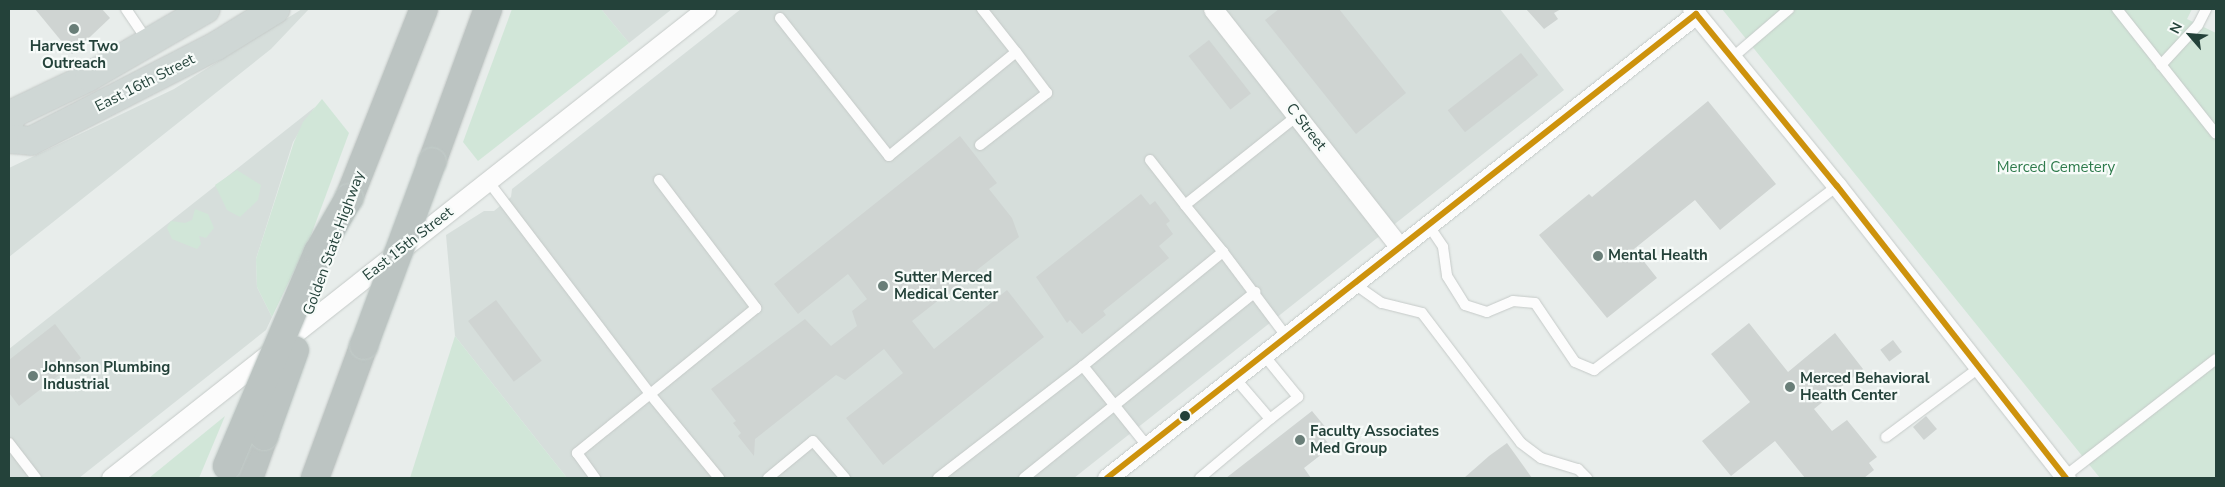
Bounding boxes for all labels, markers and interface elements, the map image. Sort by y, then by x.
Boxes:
north arrow [2165,10,2215,60]
text: N [2165,19,2187,37]
marker: Harvest Two Outreach [68,23,80,35]
place label: Harvest Two Outreach [30,37,118,72]
street label: East 16th Street [92,50,198,116]
street label: C Street [1282,100,1330,154]
park label: Merced Cemetery [1997,159,2115,177]
street label: Golden State Highway [300,168,368,318]
street label: East 15th Street [359,203,457,285]
place label: Mental Health [1608,247,1708,265]
marker: Mental Health [1592,250,1604,262]
place label: Sutter Merced Medical Center [894,268,998,303]
marker: Sutter Merced Medical Center [876,279,890,293]
place label: Johnson Plumbing Industrial [43,358,170,393]
place label: Merced Behavioral Health Center [1800,369,1930,404]
marker: Johnson Plumbing Industrial [27,370,39,382]
marker: Merced Behavioral Health Center [1784,381,1796,393]
unlabelled marker [1180,411,1190,421]
place label: Faculty Associates Med Group [1310,422,1439,457]
marker: Faculty Associates Med Group [1294,434,1306,446]

